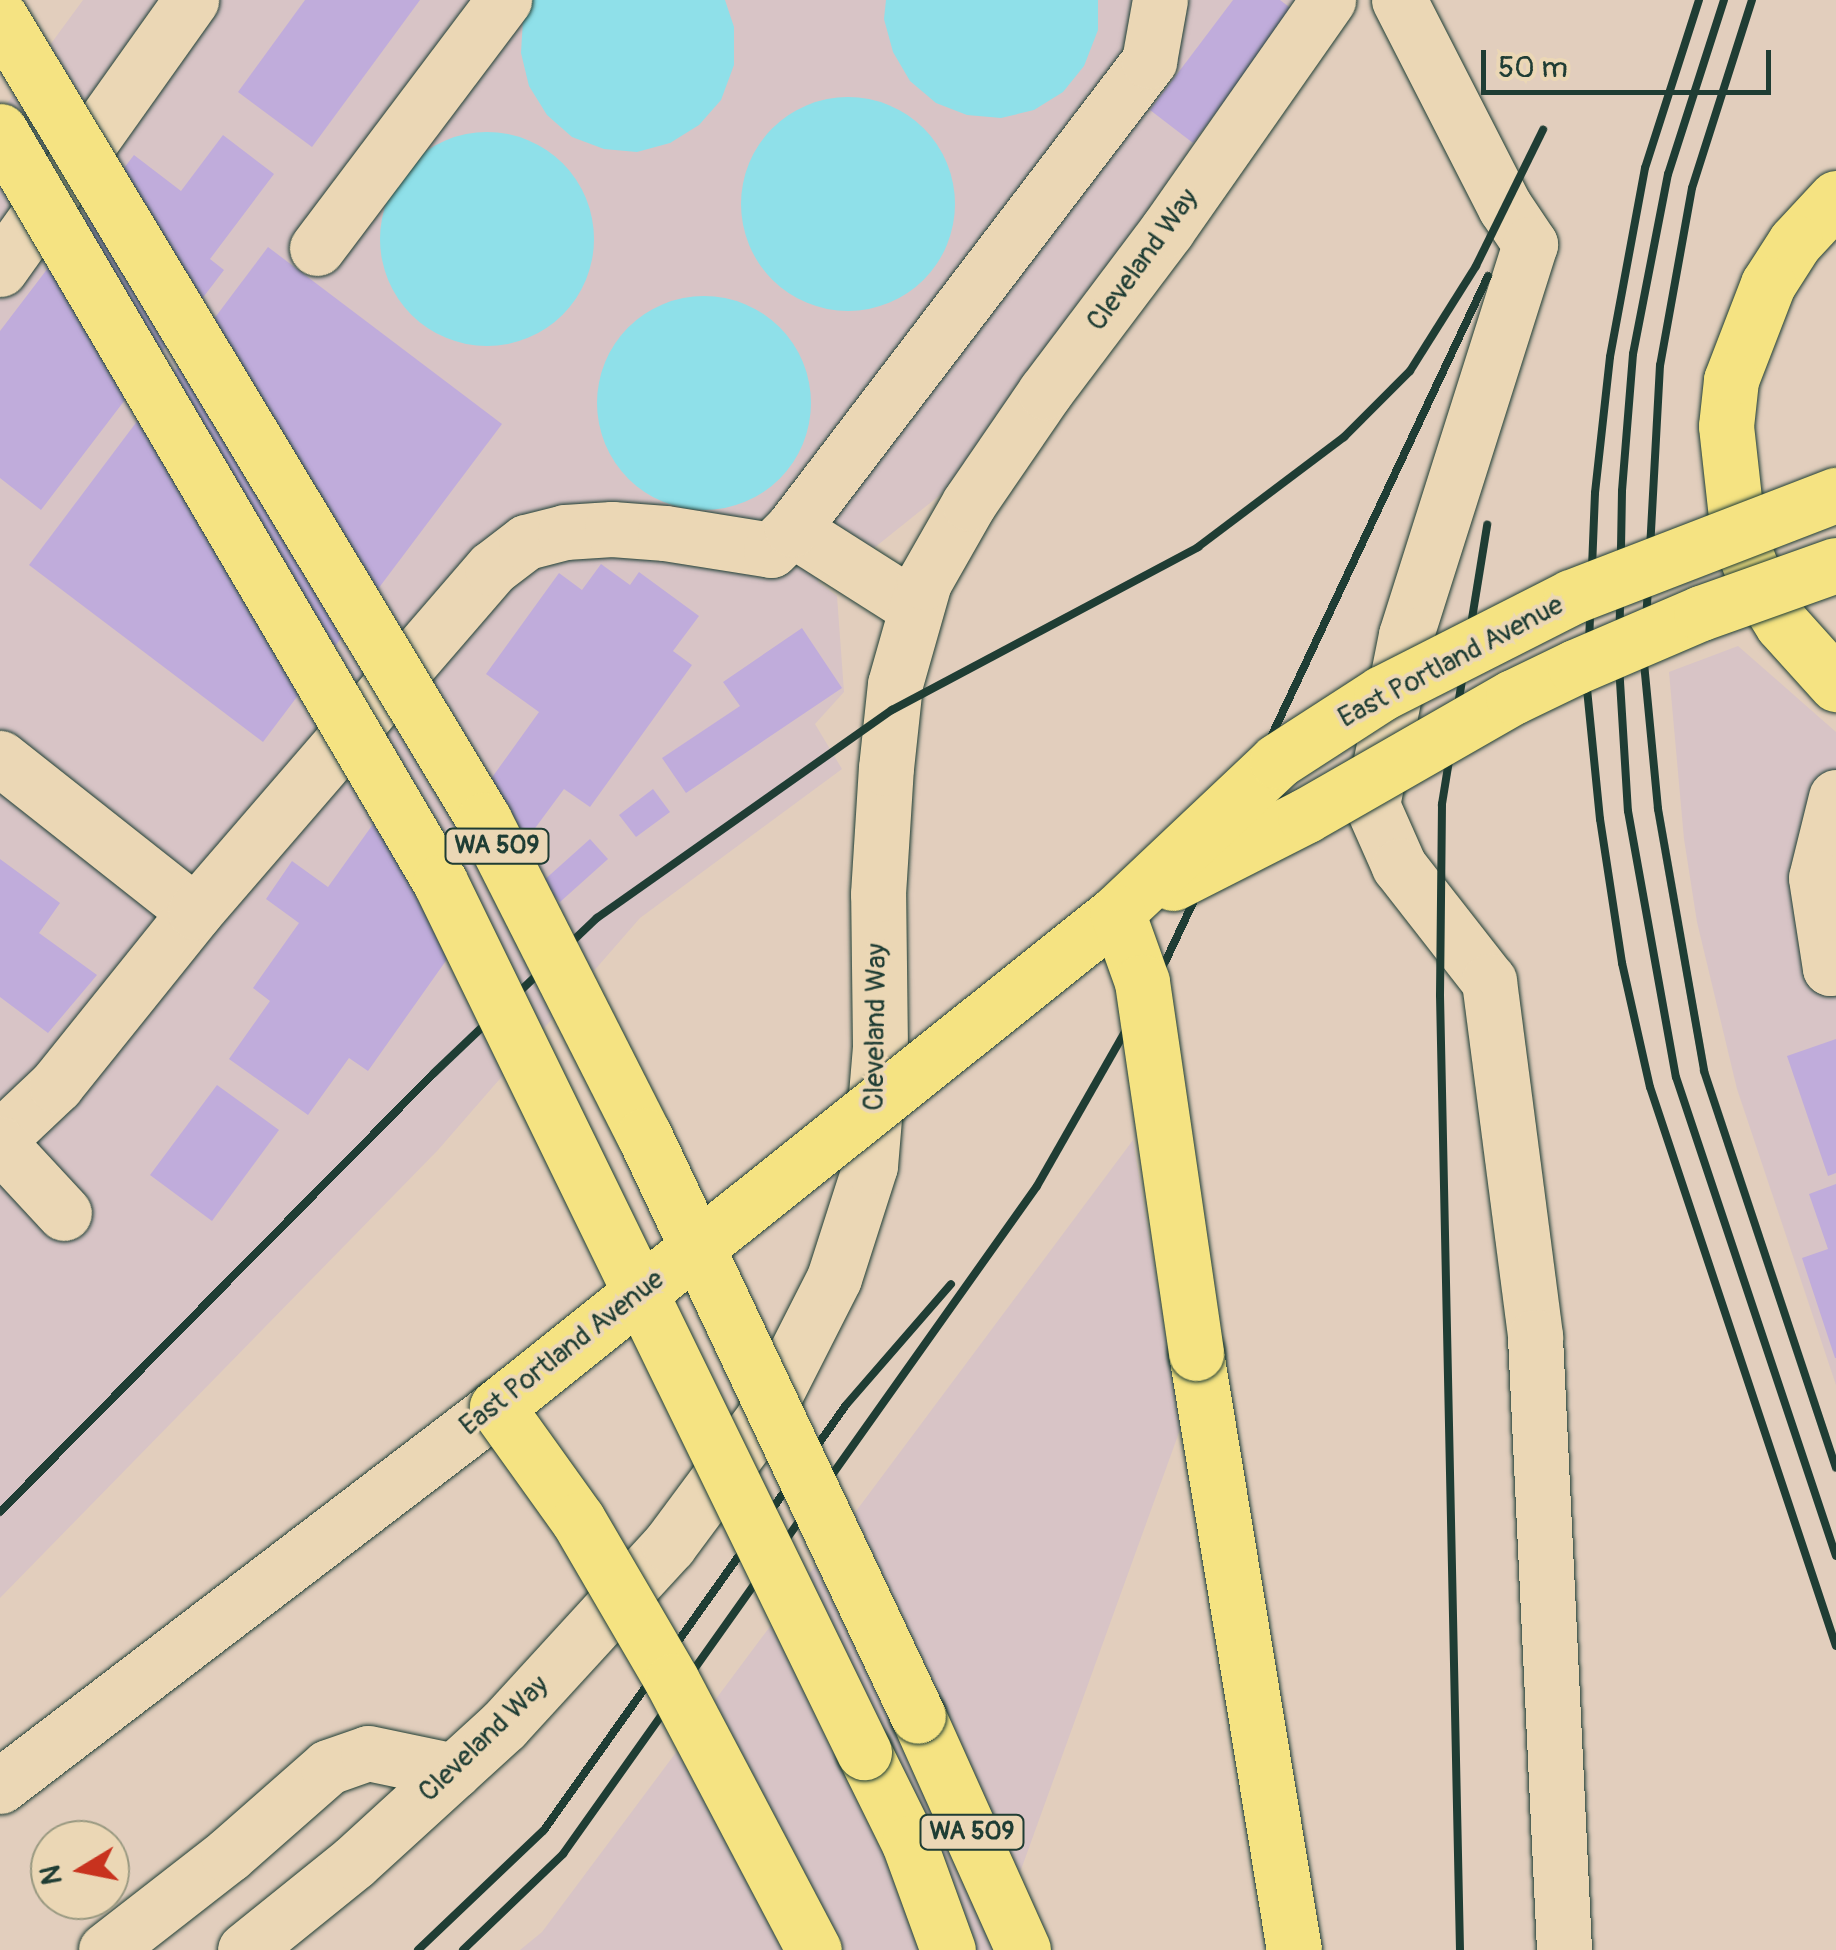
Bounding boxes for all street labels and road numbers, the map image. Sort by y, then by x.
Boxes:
street label: Cleveland Way [1080,182,1206,338]
street label: East Portland Avenue [1333,589,1569,735]
road number: WA 509 [444,826,550,866]
street label: Cleveland Way [858,943,894,1111]
street label: East Portland Avenue [453,1263,671,1443]
street label: Cleveland Way [412,1669,556,1809]
road number: WA 509 [920,1812,1024,1852]

